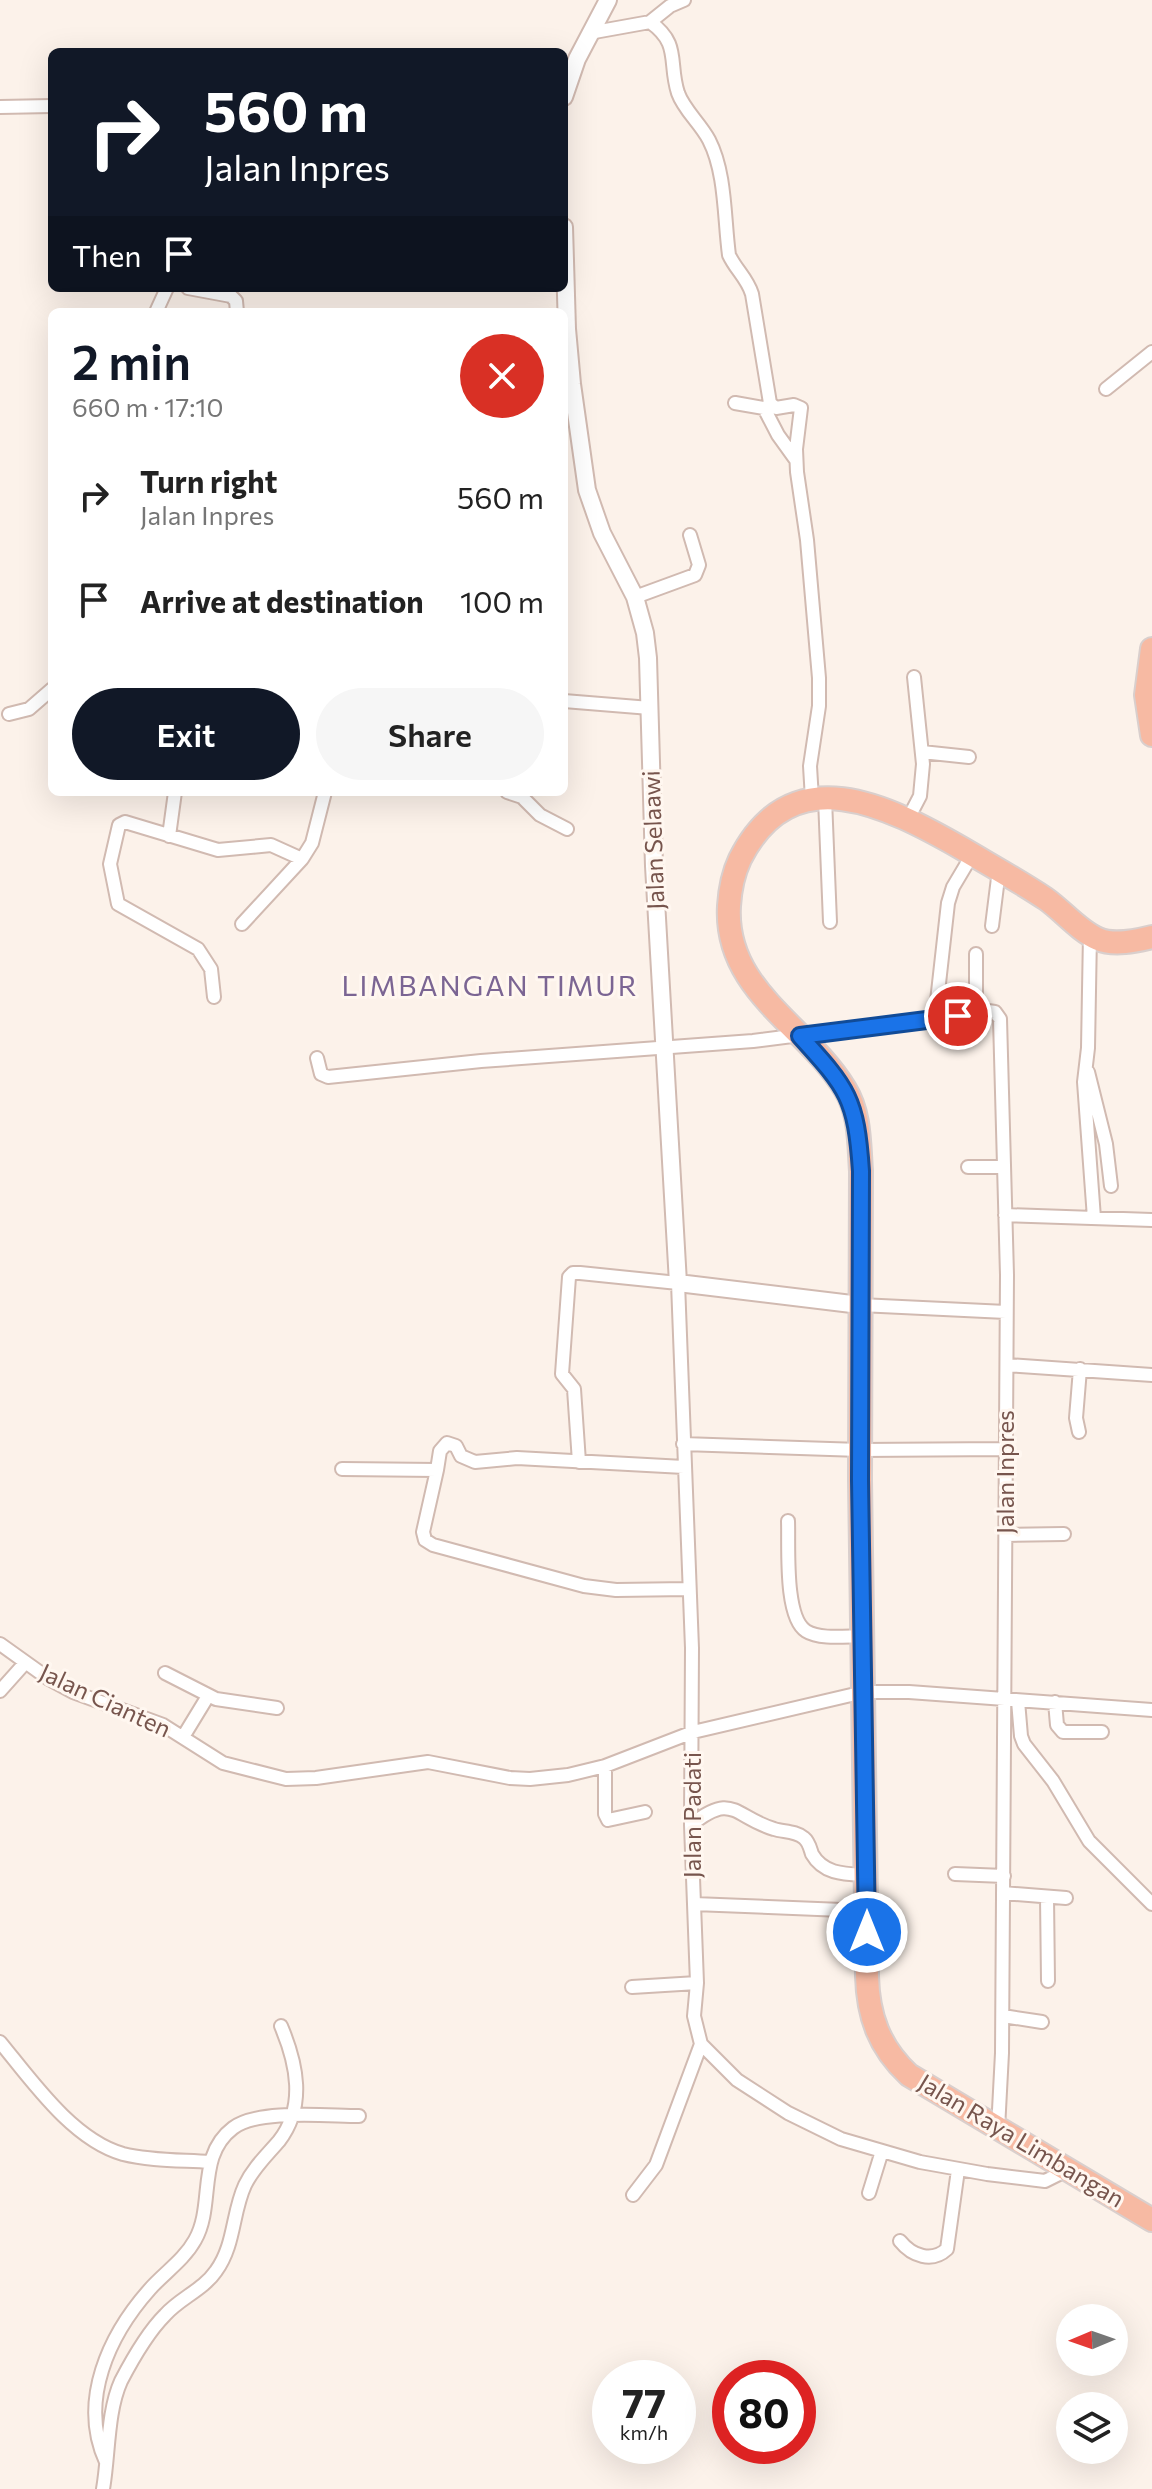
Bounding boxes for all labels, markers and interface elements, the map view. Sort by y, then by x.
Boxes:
text: 560 m [204,75,368,144]
icon: right [72,80,176,184]
text: Jalan Inpres [204,144,390,188]
icon: arrive [157,232,201,276]
text: Then [72,236,141,273]
text: 2 min [72,331,191,390]
button: close [460,334,544,418]
text: 660 m · 17:10 [72,391,223,422]
text: Turn right [140,462,277,499]
icon: right [72,474,116,518]
text: 560 m [457,478,544,515]
text: Jalan Inpres [140,499,274,530]
icon: arrive [72,578,116,622]
text: Arrive at destination [140,582,424,619]
text: 100 m [460,582,544,619]
button: Exit [72,688,300,780]
button: Share [316,688,544,780]
street label: Jalan Selaawi [636,770,669,910]
district label: LIMBANGAN TIMUR [342,968,638,1002]
pin [924,982,992,1050]
icon: arrive [936,994,980,1038]
street label: Jalan Inpres [990,1410,1019,1534]
street label: Jalan Cianten [35,1657,176,1743]
street label: Jalan Padati [677,1752,706,1878]
position arrow [825,1890,909,1974]
street label: Jalan Raya Limbangan [914,2067,1130,2213]
north arrow [1056,2304,1128,2376]
map controls [1056,2304,1128,2464]
speed limit sign: 80 [712,2360,816,2464]
text: 77 [622,2377,666,2426]
button: layers [1056,2392,1128,2464]
text: km/h [620,2420,668,2444]

